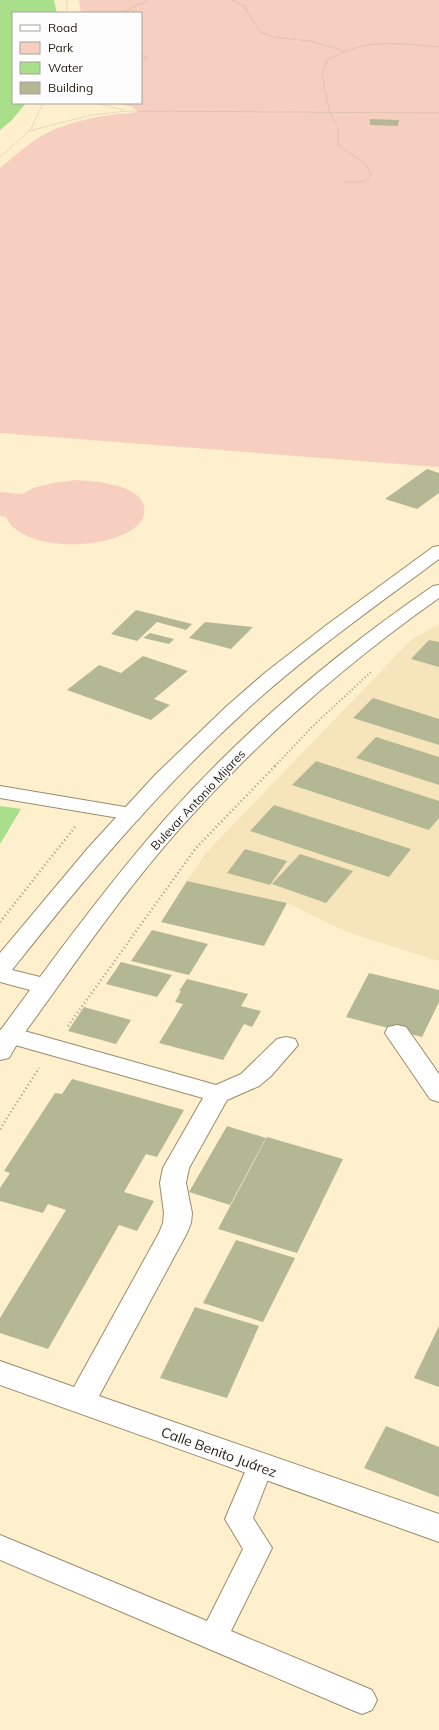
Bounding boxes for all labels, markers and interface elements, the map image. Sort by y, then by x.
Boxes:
legend [12,12,142,104]
text: Road [48,20,77,35]
text: Park [48,40,74,55]
text: Water [48,60,84,75]
text: Building [48,80,93,95]
street label: Bulevar Antonio Mijares [147,746,248,853]
street label: Calle Benito Juárez [159,1423,279,1481]

